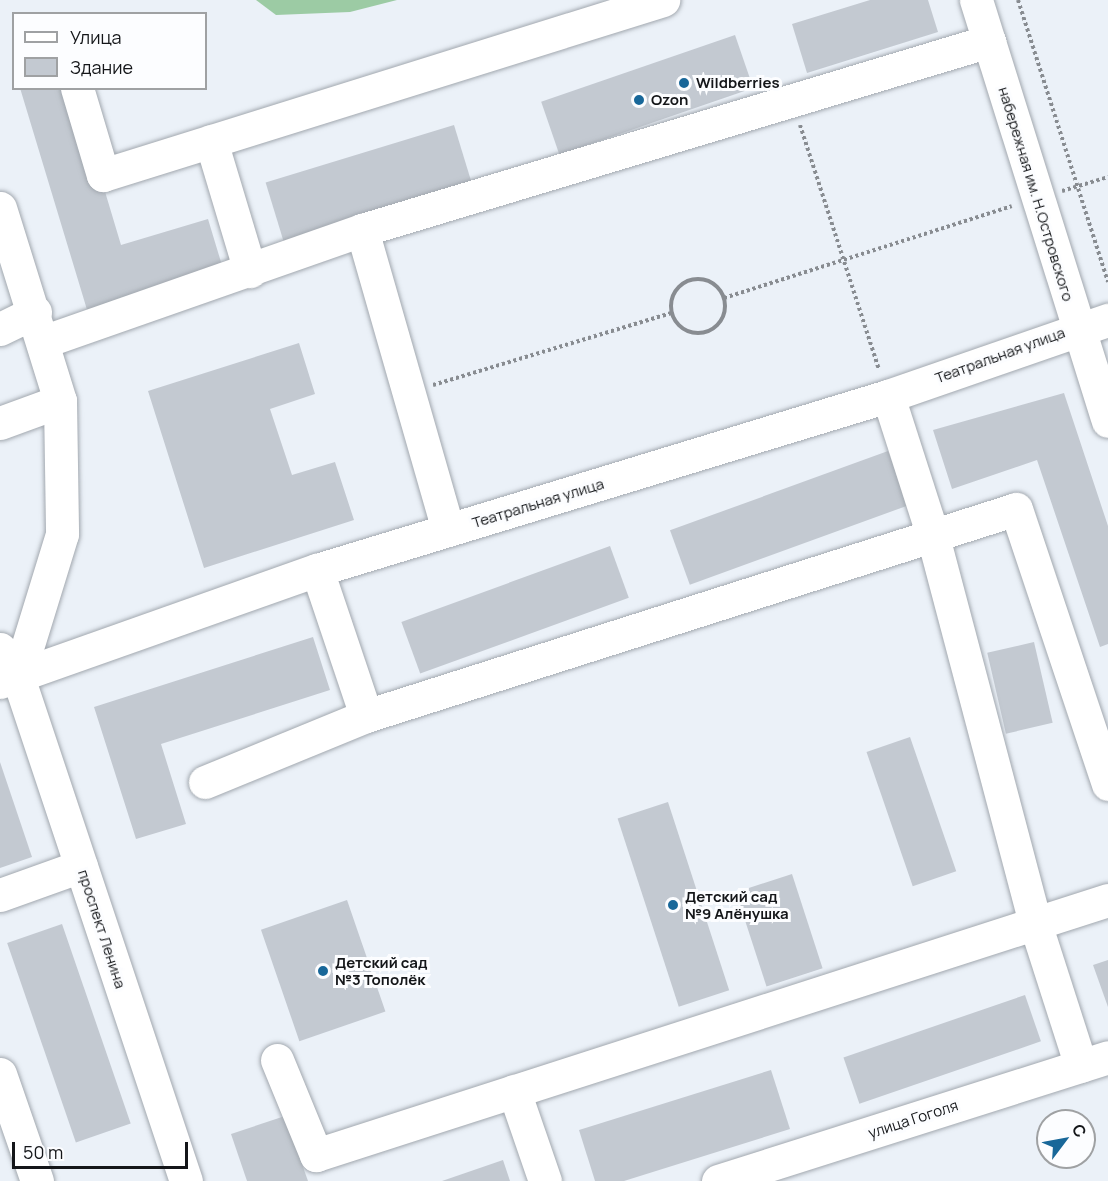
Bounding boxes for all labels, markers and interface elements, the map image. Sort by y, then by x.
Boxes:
legend [12,12,207,90]
text: Улица [70,25,122,49]
text: Здание [70,55,133,79]
place label: Wildberries [696,74,780,92]
marker: Wildberries [677,76,691,90]
street label: набережная им. Н.Островского [995,85,1077,303]
place label: Ozon [651,91,688,109]
marker: Ozon [632,93,646,107]
street label: Театральная улица [933,323,1067,387]
street label: Театральная улица [470,474,606,532]
street label: проспект Ленина [74,867,130,991]
place label: Детский сад №9 Алёнушка [685,887,789,922]
marker: Детский сад №9 Алёнушка [666,898,680,912]
place label: Детский сад №3 Тополёк [335,953,427,988]
marker: Детский сад №3 Тополёк [316,964,330,978]
street label: улица Гоголя [866,1096,960,1142]
north arrow [1036,1109,1096,1169]
text: С [1067,1120,1092,1141]
scale bar [15,1130,190,1168]
text: 50 m [23,1140,63,1164]

